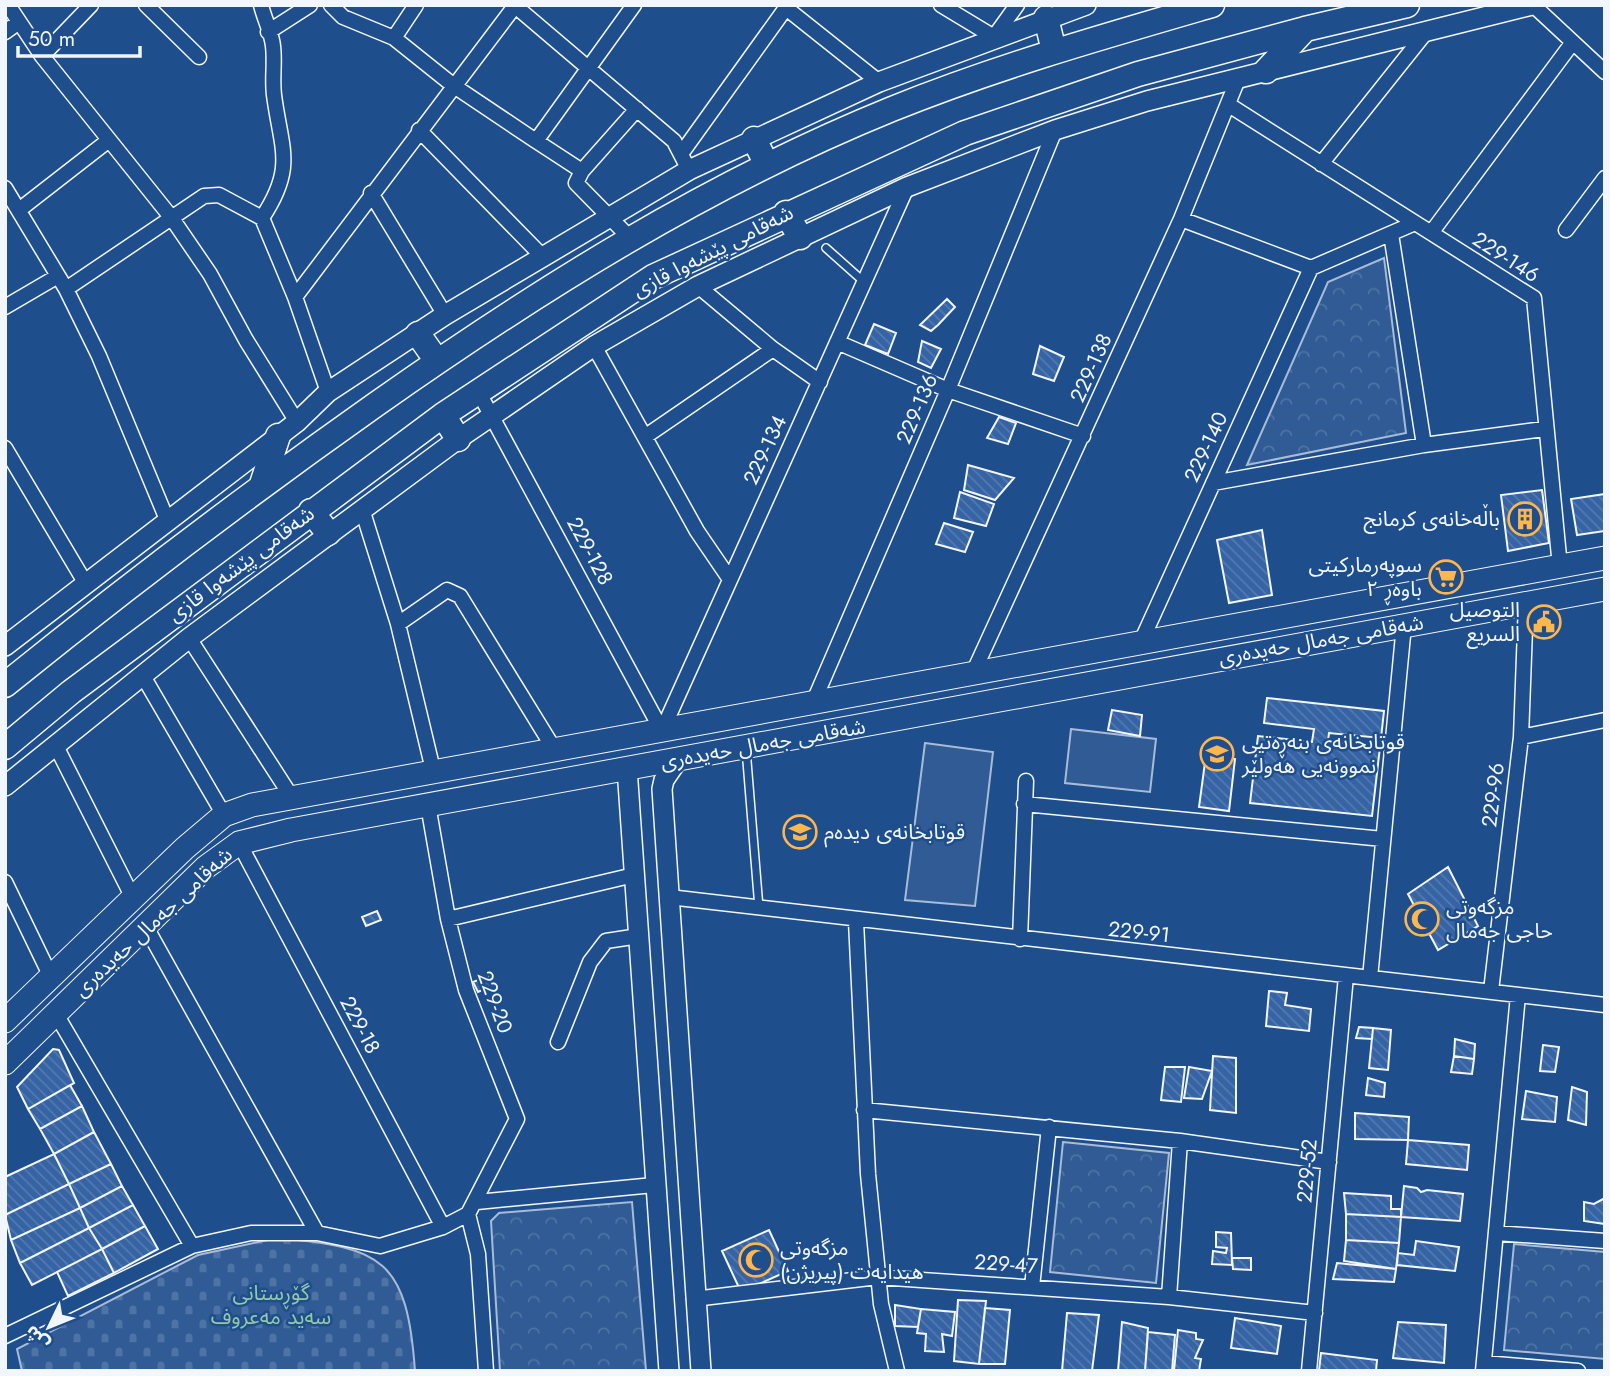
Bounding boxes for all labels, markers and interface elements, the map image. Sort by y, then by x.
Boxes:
scale bar [18,14,140,58]
text: 50 m [28,24,75,54]
street label: شەقامی پێشەوا قازی [627,197,799,305]
street label: 229-146 [1467,224,1545,290]
street label: 229-138 [1062,329,1120,407]
street label: 229-136 [889,369,945,449]
street label: 229-140 [1177,407,1235,487]
street label: 229-134 [736,410,794,490]
street label: شەقامی پێشەوا قازی [161,499,321,629]
building icon: باڵەخانەی کرمانج [1506,500,1544,538]
place label: باڵەخانەی کرمانج [1363,503,1500,534]
street label: 229-128 [560,512,620,590]
place label: سوپەرمارکیتی باوەڕ ٢ [1308,550,1422,606]
supermarket icon: سوپەرمارکیتی باوەڕ ٢ [1427,558,1465,596]
place label: التوصيل السريع [1450,595,1520,649]
public building icon: التوصيل السريع [1525,603,1563,641]
street label: شەقامی جەمال حەیدەری [1216,607,1426,673]
street label: شەقامی جەمال حەیدەری [658,711,868,777]
place label: قوتابخانەی بنەڕەتیی نموونەیی هەولێر [1241,727,1405,781]
school or university icon: قوتابخانەی بنەڕەتیی نموونەیی هەولێر [1198,735,1236,773]
street label: 229-96 [1474,761,1512,829]
school or university icon: قوتابخانەی دیدەم [781,813,819,851]
place label: قوتابخانەی دیدەم [824,817,965,848]
street label: شەقامی جەمال حەیدەری [67,840,239,1004]
place label: مزگەوتی حاجی جەمال [1446,892,1553,946]
mosque icon: مزگەوتی حاجی جەمال [1403,900,1441,938]
street label: 229-91 [1107,914,1171,950]
street label: 229-20 [470,966,520,1038]
street label: 229-18 [332,991,388,1059]
street label: 229-52 [1289,1138,1325,1204]
place label: مزگه‌وتی هیدایه‌ت (پیریژن) [780,1233,924,1287]
mosque icon: مزگه‌وتی هیدایه‌ت (پیریژن) [737,1241,775,1279]
street label: 229-47 [973,1247,1039,1281]
park label: گۆڕستانی سەید مەعروف [211,1278,331,1332]
north arrow [14,1292,84,1362]
text: ش [18,1320,56,1357]

